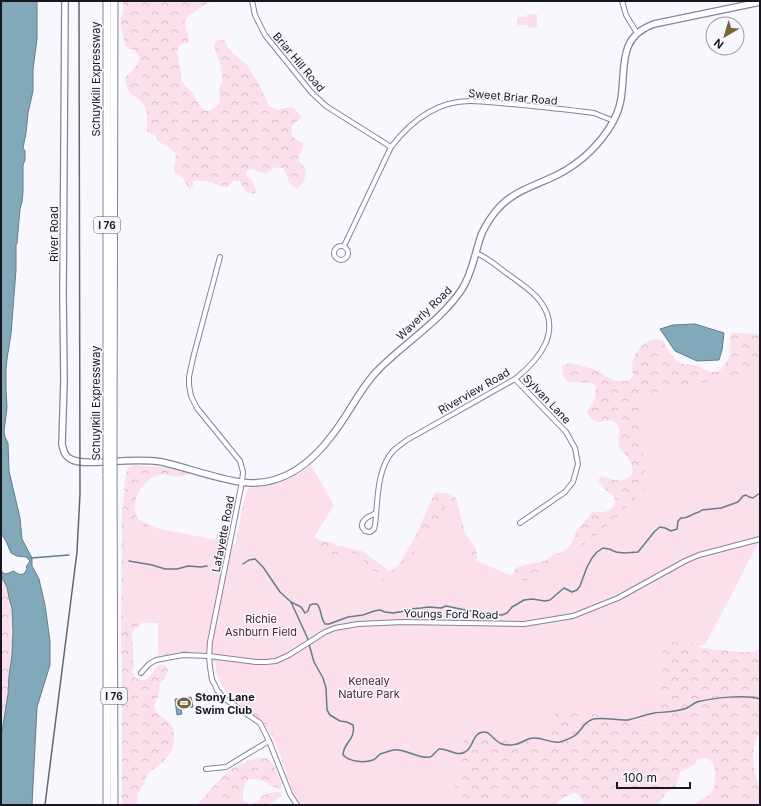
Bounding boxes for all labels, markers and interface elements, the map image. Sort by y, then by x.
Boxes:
north arrow [705,16,745,56]
street label: Schuylkill Expressway [89,22,103,136]
street label: Briar Hill Road [270,29,328,95]
text: N [711,36,726,52]
street label: Sweet Briar Road [468,86,558,108]
street label: River Road [47,206,61,262]
road number: I 76 [94,217,120,233]
street label: Waverly Road [393,283,455,343]
street label: Schuylkill Expressway [89,346,103,460]
street label: Riverview Road [436,365,512,417]
street label: Sylvan Lane [520,371,574,427]
street label: Lafayette Road [209,495,237,573]
street label: Youngs Ford Road [403,606,499,622]
park label: Richie Ashburn Field [225,612,297,639]
park label: Kenealy Nature Park [338,674,400,701]
road number: I 76 [101,688,127,704]
place label: Stony Lane Swim Club [195,690,255,717]
sports icon: Stony Lane Swim Club [176,695,192,711]
scale bar [617,764,690,790]
text: 100 m [623,770,657,785]

